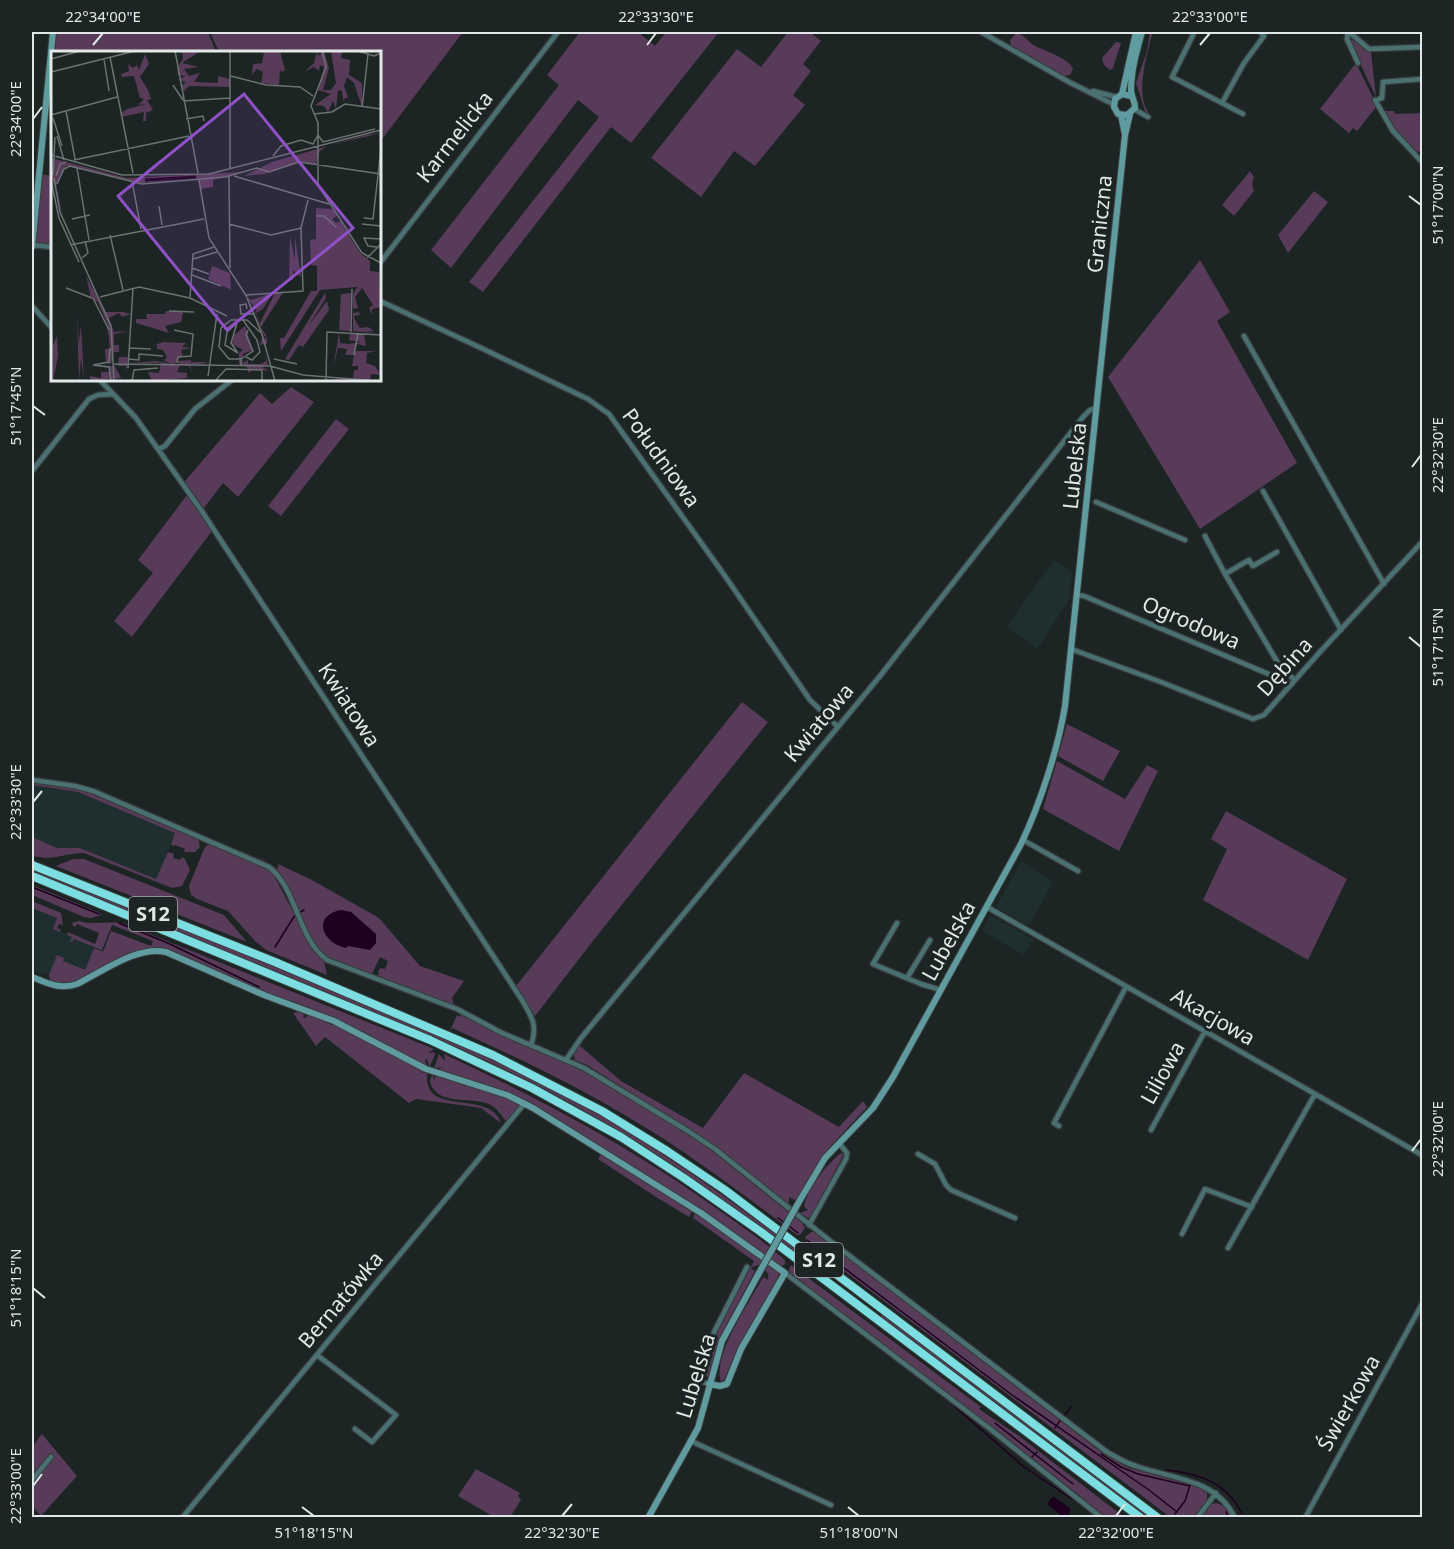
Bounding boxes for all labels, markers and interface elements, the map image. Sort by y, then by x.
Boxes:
text: 22°34'00"E [65,6,141,26]
text: 22°33'30"E [618,6,694,26]
text: 22°33'00"E [1172,6,1248,26]
inset map [51,51,381,381]
text: 22°34'00"E [5,81,25,157]
street label: Karmelicka [410,85,499,188]
text: 51°17'00"N [1427,166,1447,244]
street label: Graniczna [1080,173,1118,274]
text: 51°17'45"N [5,367,25,445]
street label: Południowa [616,402,707,512]
text: 22°32'30"E [1427,417,1447,493]
street label: Lubelska [1056,421,1092,511]
street label: Ogrodowa [1138,589,1245,655]
text: 51°17'15"N [1427,608,1447,686]
street label: Dębina [1250,631,1318,702]
street label: Kwiatowa [312,657,387,752]
street label: Kwiatowa [777,677,859,768]
text: 22°33'30"E [5,764,25,840]
street label: Lubelska [915,896,982,985]
road number: S12 [129,897,177,931]
street label: Akacjowa [1166,981,1261,1051]
street label: Liliowa [1133,1036,1191,1109]
text: 22°32'00"E [1427,1101,1447,1177]
road number: S12 [795,1243,843,1277]
street label: Bernatówka [291,1245,389,1354]
text: 51°18'15"N [5,1249,25,1327]
street label: Lubelska [669,1330,721,1422]
street label: Świerkowa [1310,1349,1386,1456]
text: 22°33'00"E [5,1448,25,1524]
text: 51°18'15"N [275,1522,353,1542]
text: 22°32'30"E [524,1522,600,1542]
text: 51°18'00"N [820,1522,898,1542]
text: 22°32'00"E [1078,1522,1154,1542]

